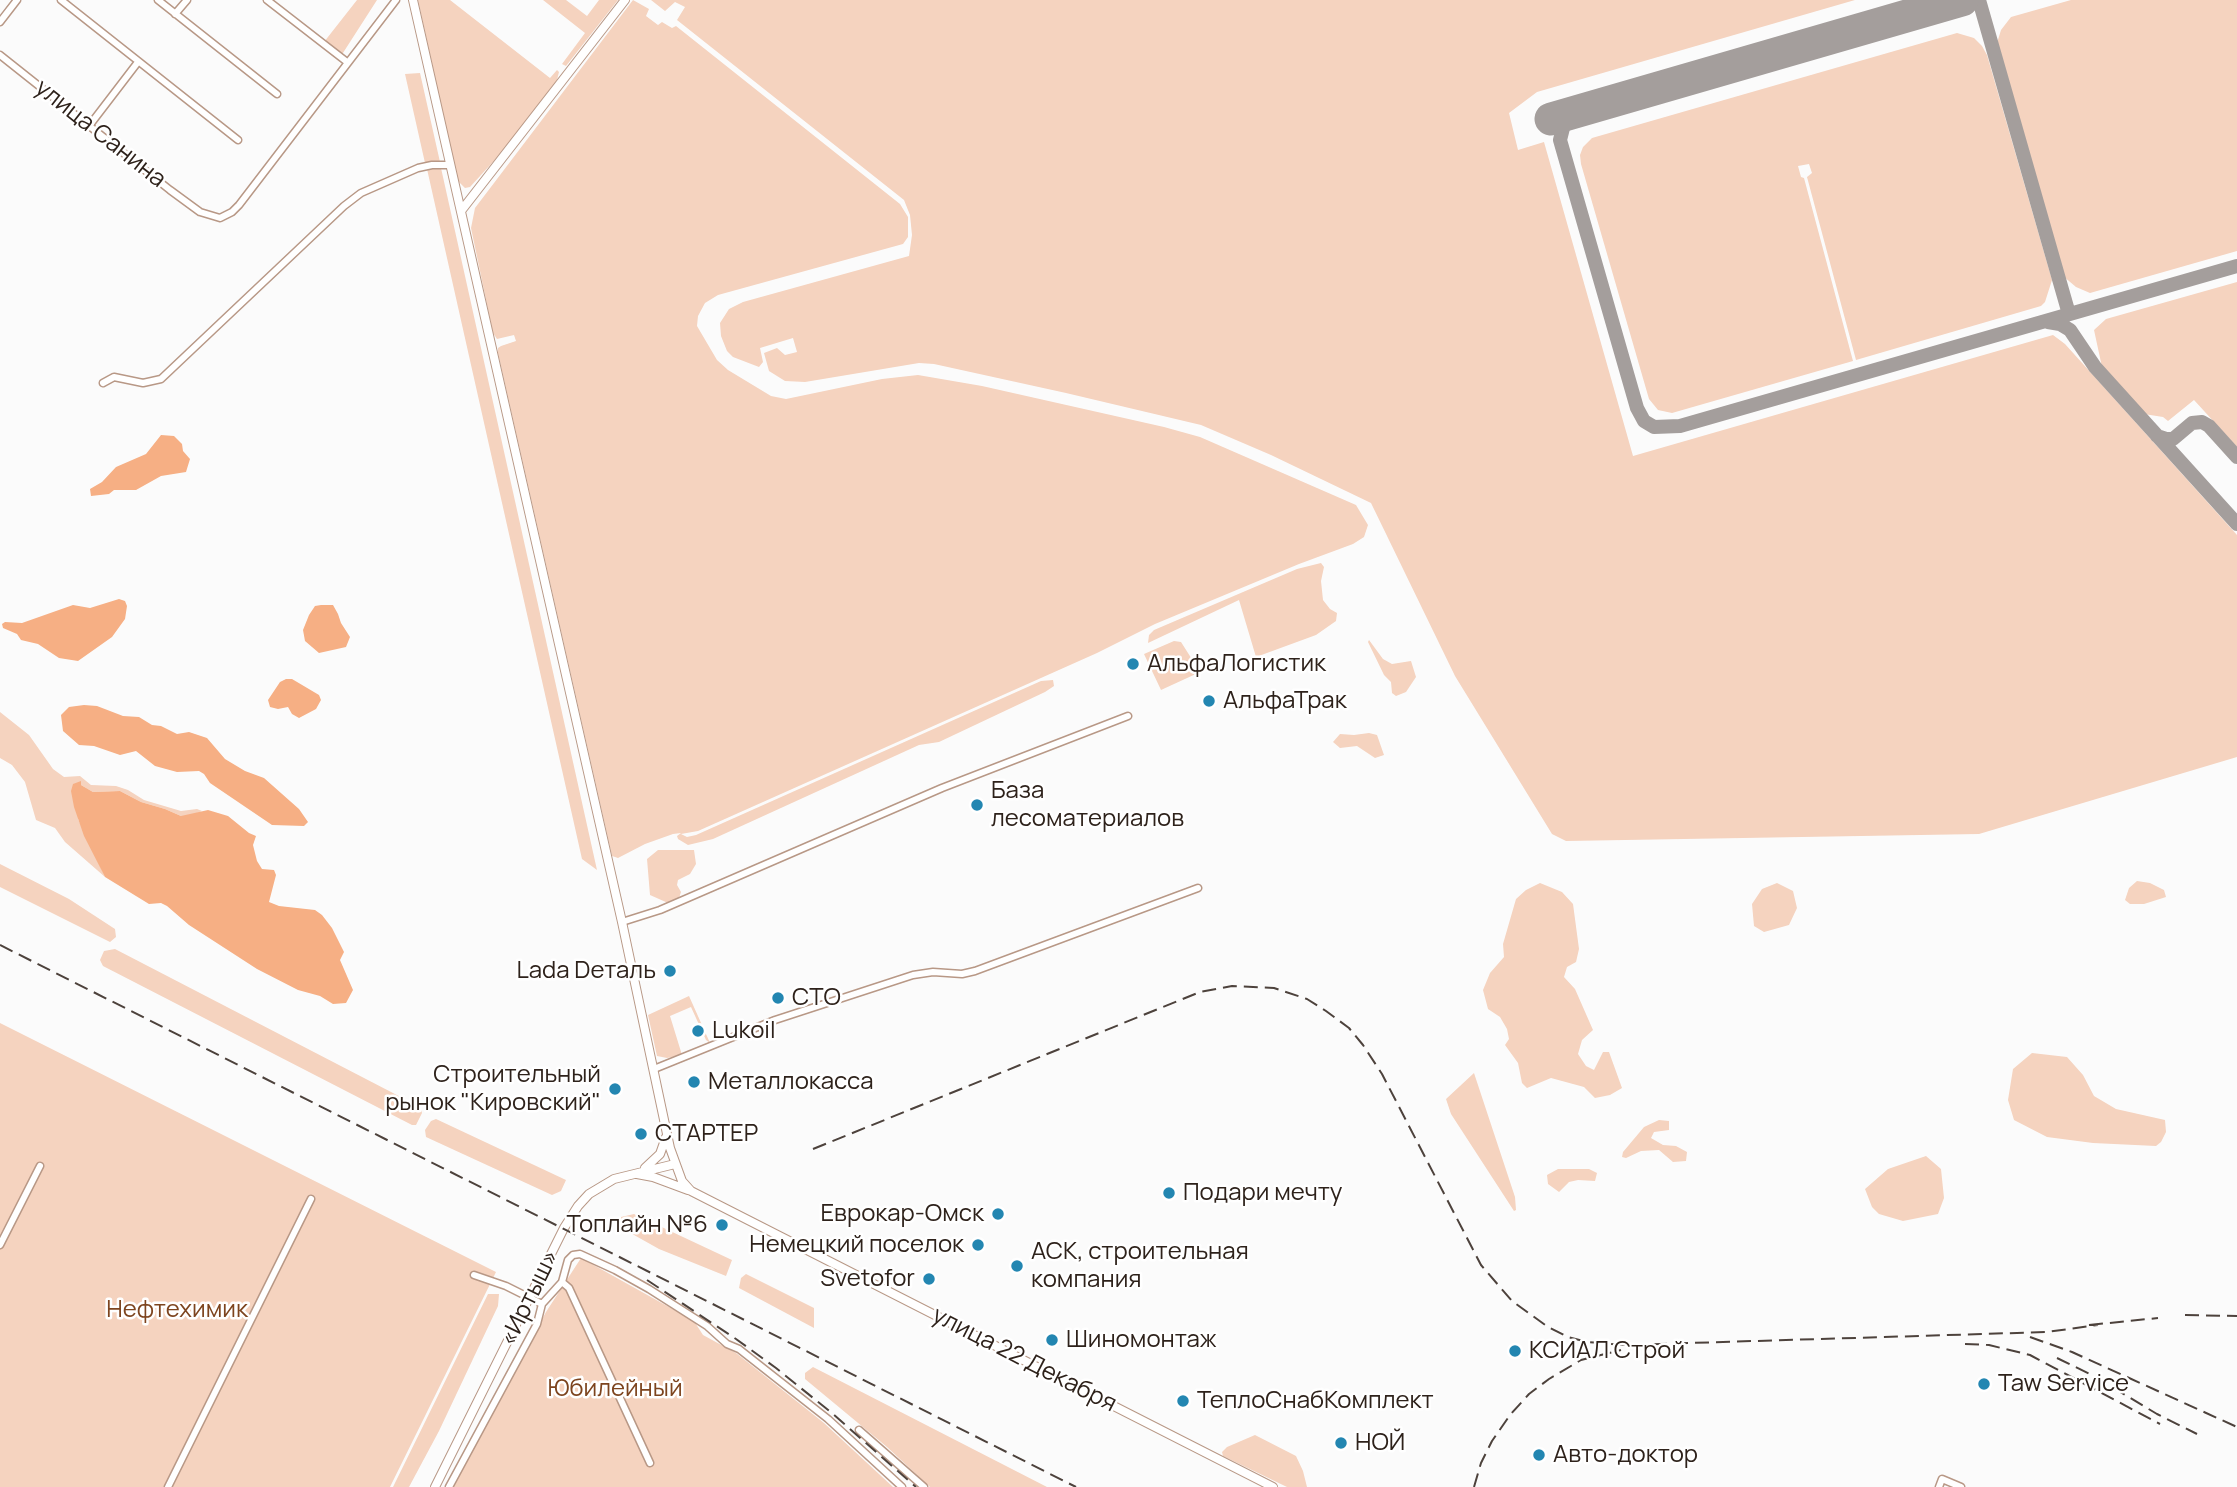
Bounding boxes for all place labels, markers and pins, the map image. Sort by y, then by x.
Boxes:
place label: АльфаЛогистик [1147,650,1326,678]
marker: АльфаЛогистик [1125,656,1141,672]
place label: АльфаТрак [1223,687,1347,715]
marker: АльфаТрак [1201,693,1217,709]
place label: База лесоматериалов [991,777,1184,833]
marker: База лесоматериалов [969,797,985,813]
place label: Lada Dеталь [516,957,656,985]
marker: Lada Dеталь [662,963,678,979]
place label: СТО [792,984,841,1012]
marker: СТО [770,990,786,1006]
place label: Lukoil [712,1017,776,1045]
marker: Lukoil [690,1023,706,1039]
place label: Строительный рынок "Кировский" [385,1061,601,1117]
place label: Металлокасса [708,1068,874,1096]
marker: Металлокасса [686,1074,702,1090]
marker: Строительный рынок "Кировский" [607,1081,623,1097]
place label: СТАРТЕР [655,1120,758,1148]
marker: СТАРТЕР [633,1126,649,1142]
place label: Подари мечту [1183,1179,1342,1207]
marker: Подари мечту [1161,1185,1177,1201]
place label: Еврокар-Омск [820,1200,984,1228]
marker: Еврокар-Омск [990,1206,1006,1222]
place label: Топлайн №6 [567,1211,708,1239]
marker: Топлайн №6 [714,1217,730,1233]
place label: Немецкий поселок [749,1231,964,1259]
marker: Немецкий поселок [970,1237,986,1253]
place label: АСК, строительная компания [1031,1238,1249,1294]
marker: АСК, строительная компания [1009,1258,1025,1274]
place label: Svetofor [820,1265,915,1293]
marker: Svetofor [921,1271,937,1287]
place label: Шиномонтаж [1066,1326,1217,1354]
marker: Шиномонтаж [1044,1332,1060,1348]
place label: КСИАЛ Строй [1529,1337,1685,1365]
marker: КСИАЛ Строй [1507,1343,1523,1359]
place label: Taw Service [1998,1370,2129,1398]
marker: Taw Service [1976,1376,1992,1392]
place label: ТеплоСнабКомплект [1197,1387,1434,1415]
marker: ТеплоСнабКомплект [1175,1393,1191,1409]
place label: НОЙ [1355,1429,1405,1457]
marker: НОЙ [1333,1435,1349,1451]
place label: Авто-доктор [1553,1441,1698,1469]
marker: Авто-доктор [1531,1447,1547,1463]

